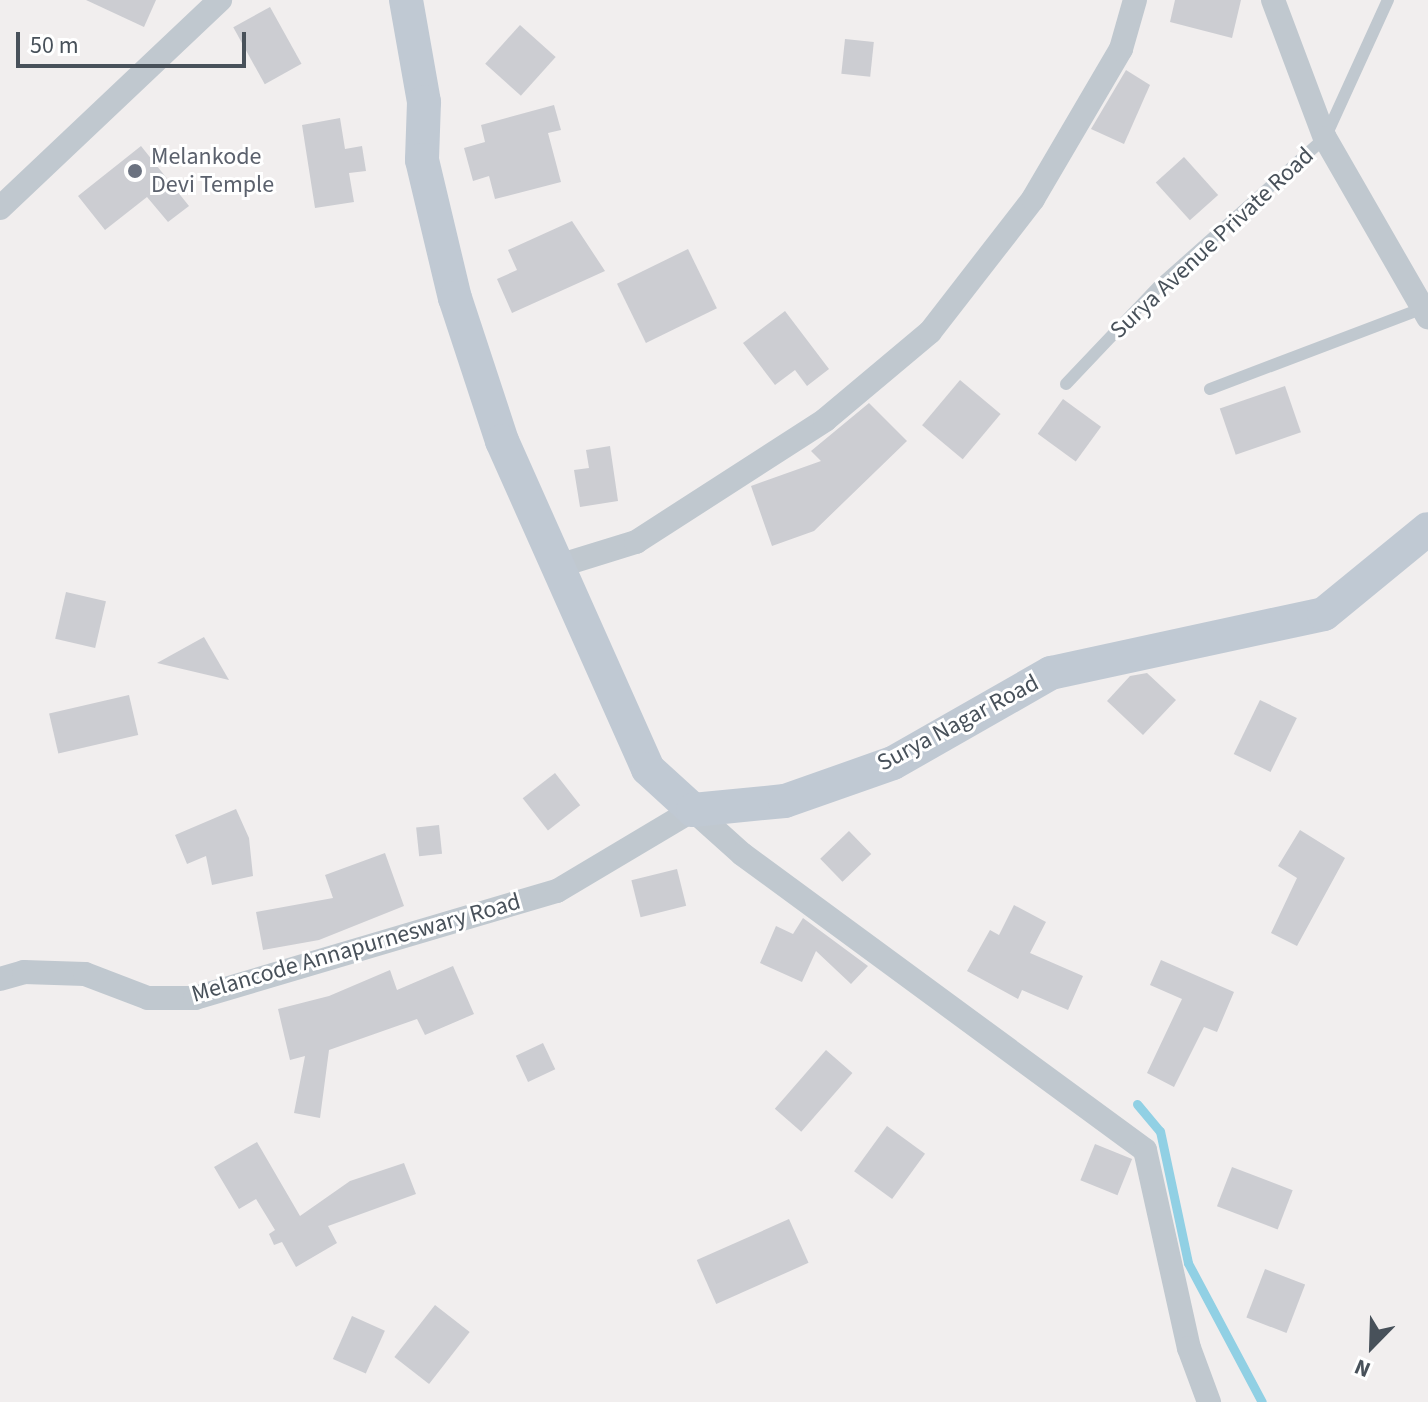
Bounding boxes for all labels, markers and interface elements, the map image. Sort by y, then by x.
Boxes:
scale bar [20,16,250,66]
text: 50 m [30,28,79,63]
street label: Surya Avenue Private Road [1104,141,1320,345]
place label: Melankode Devi Temple [151,143,274,199]
marker: Melankode Devi Temple [126,162,144,180]
street label: Surya Nagar Road [872,668,1044,778]
street label: Melancode Annapurneswary Road [188,887,524,1009]
north arrow [1332,1306,1412,1386]
text: N [1350,1351,1376,1386]

